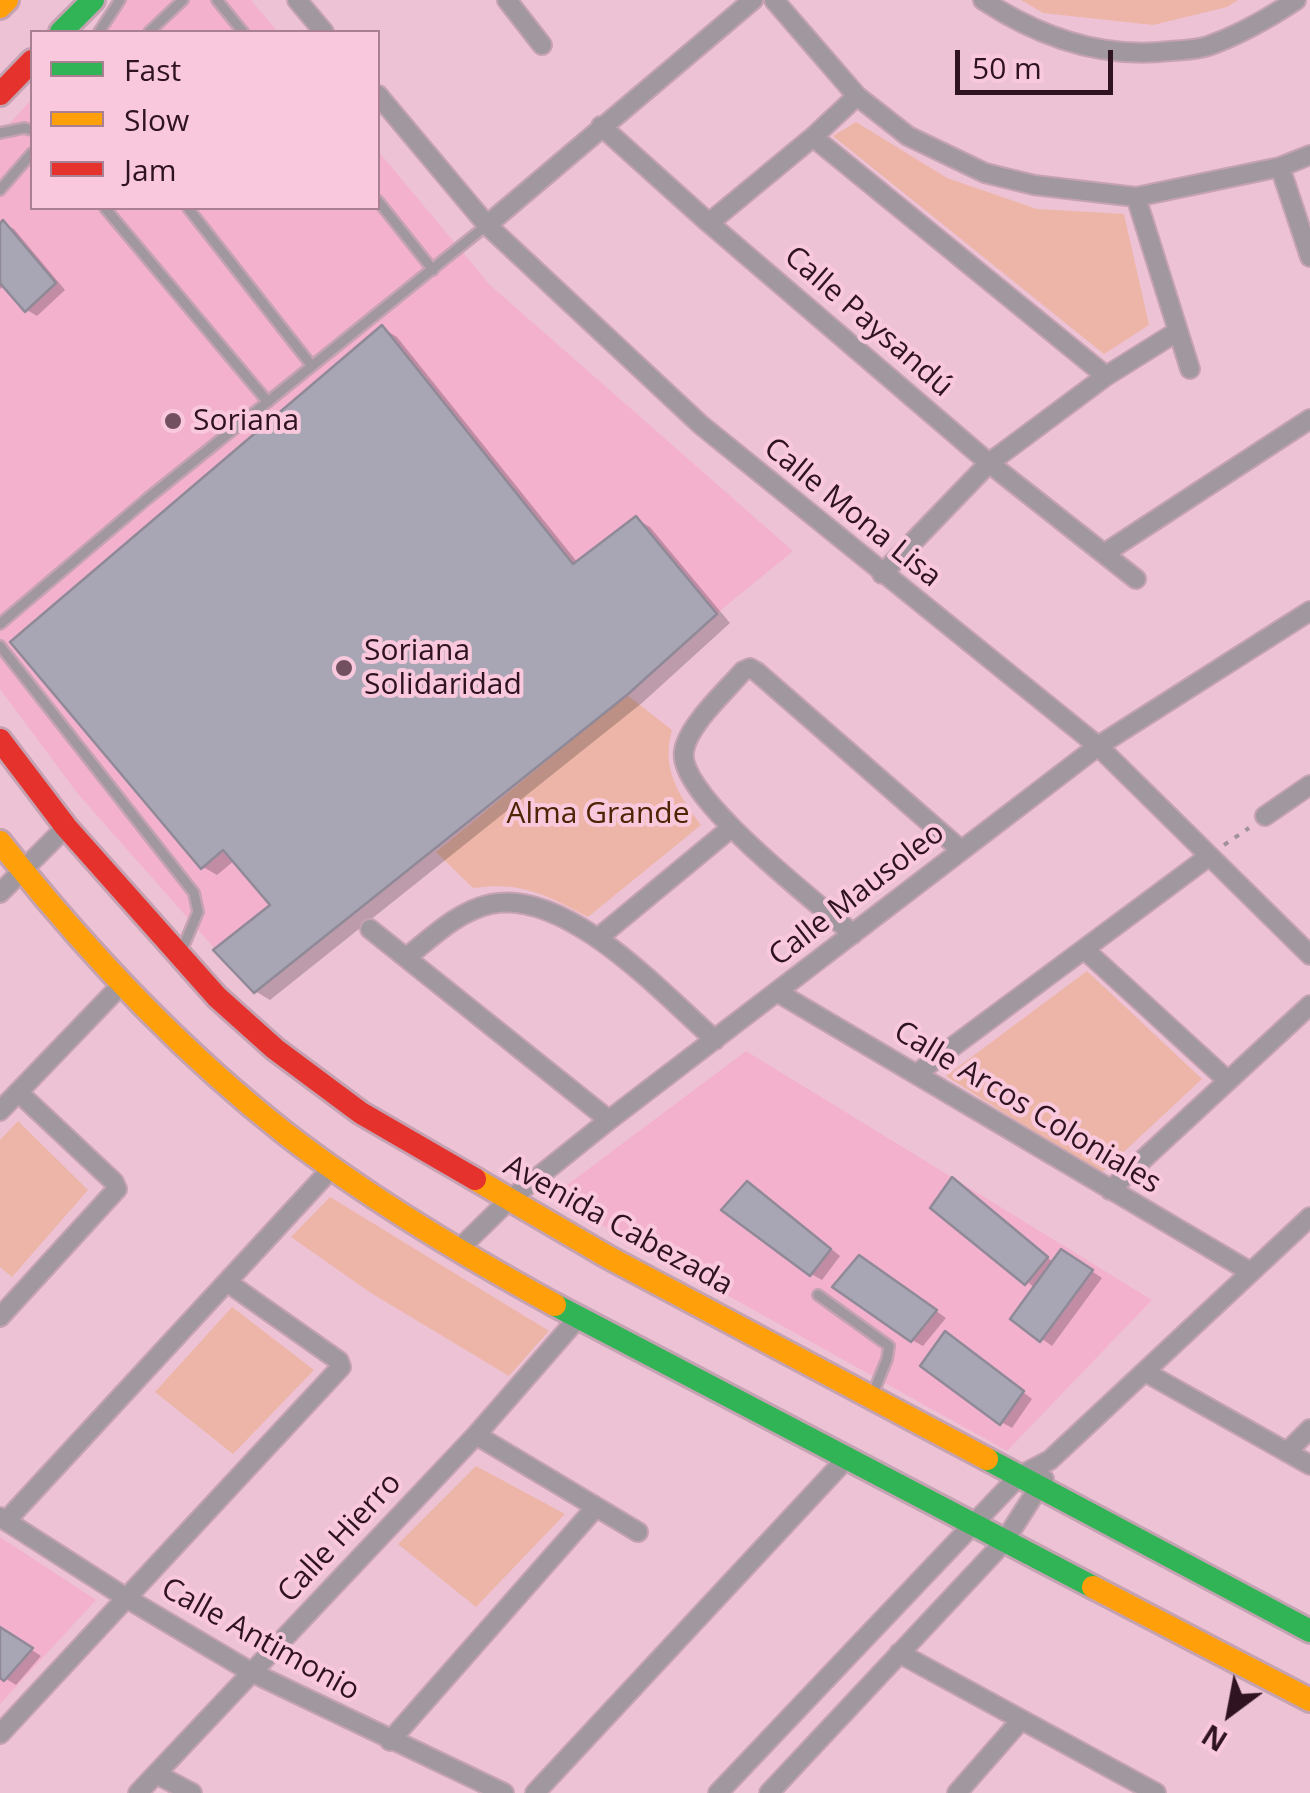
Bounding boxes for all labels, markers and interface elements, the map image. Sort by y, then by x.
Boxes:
legend [30,30,380,210]
scale bar [960,30,1118,92]
text: 50 m [972,47,1042,88]
text: Fast [124,49,181,90]
text: Slow [124,99,189,140]
text: Jam [124,149,177,190]
street label: Calle Paysandú [776,239,960,405]
place label: Soriana [193,403,299,439]
marker: Soriana [162,410,184,432]
street label: Calle Mona Lisa [756,431,948,595]
place label: Soriana Solidaridad [364,633,522,704]
marker: Soriana Solidaridad [333,657,355,679]
park label: Alma Grande [506,796,690,832]
street label: Calle Mausoleo [762,815,952,975]
street label: Calle Arcos Coloniales [887,1014,1167,1202]
street label: Avenida Cabezada [497,1148,739,1304]
street label: Calle Hierro [271,1466,409,1610]
street label: Calle Antimonio [155,1571,365,1709]
north arrow [1180,1663,1280,1763]
text: N [1194,1716,1234,1761]

